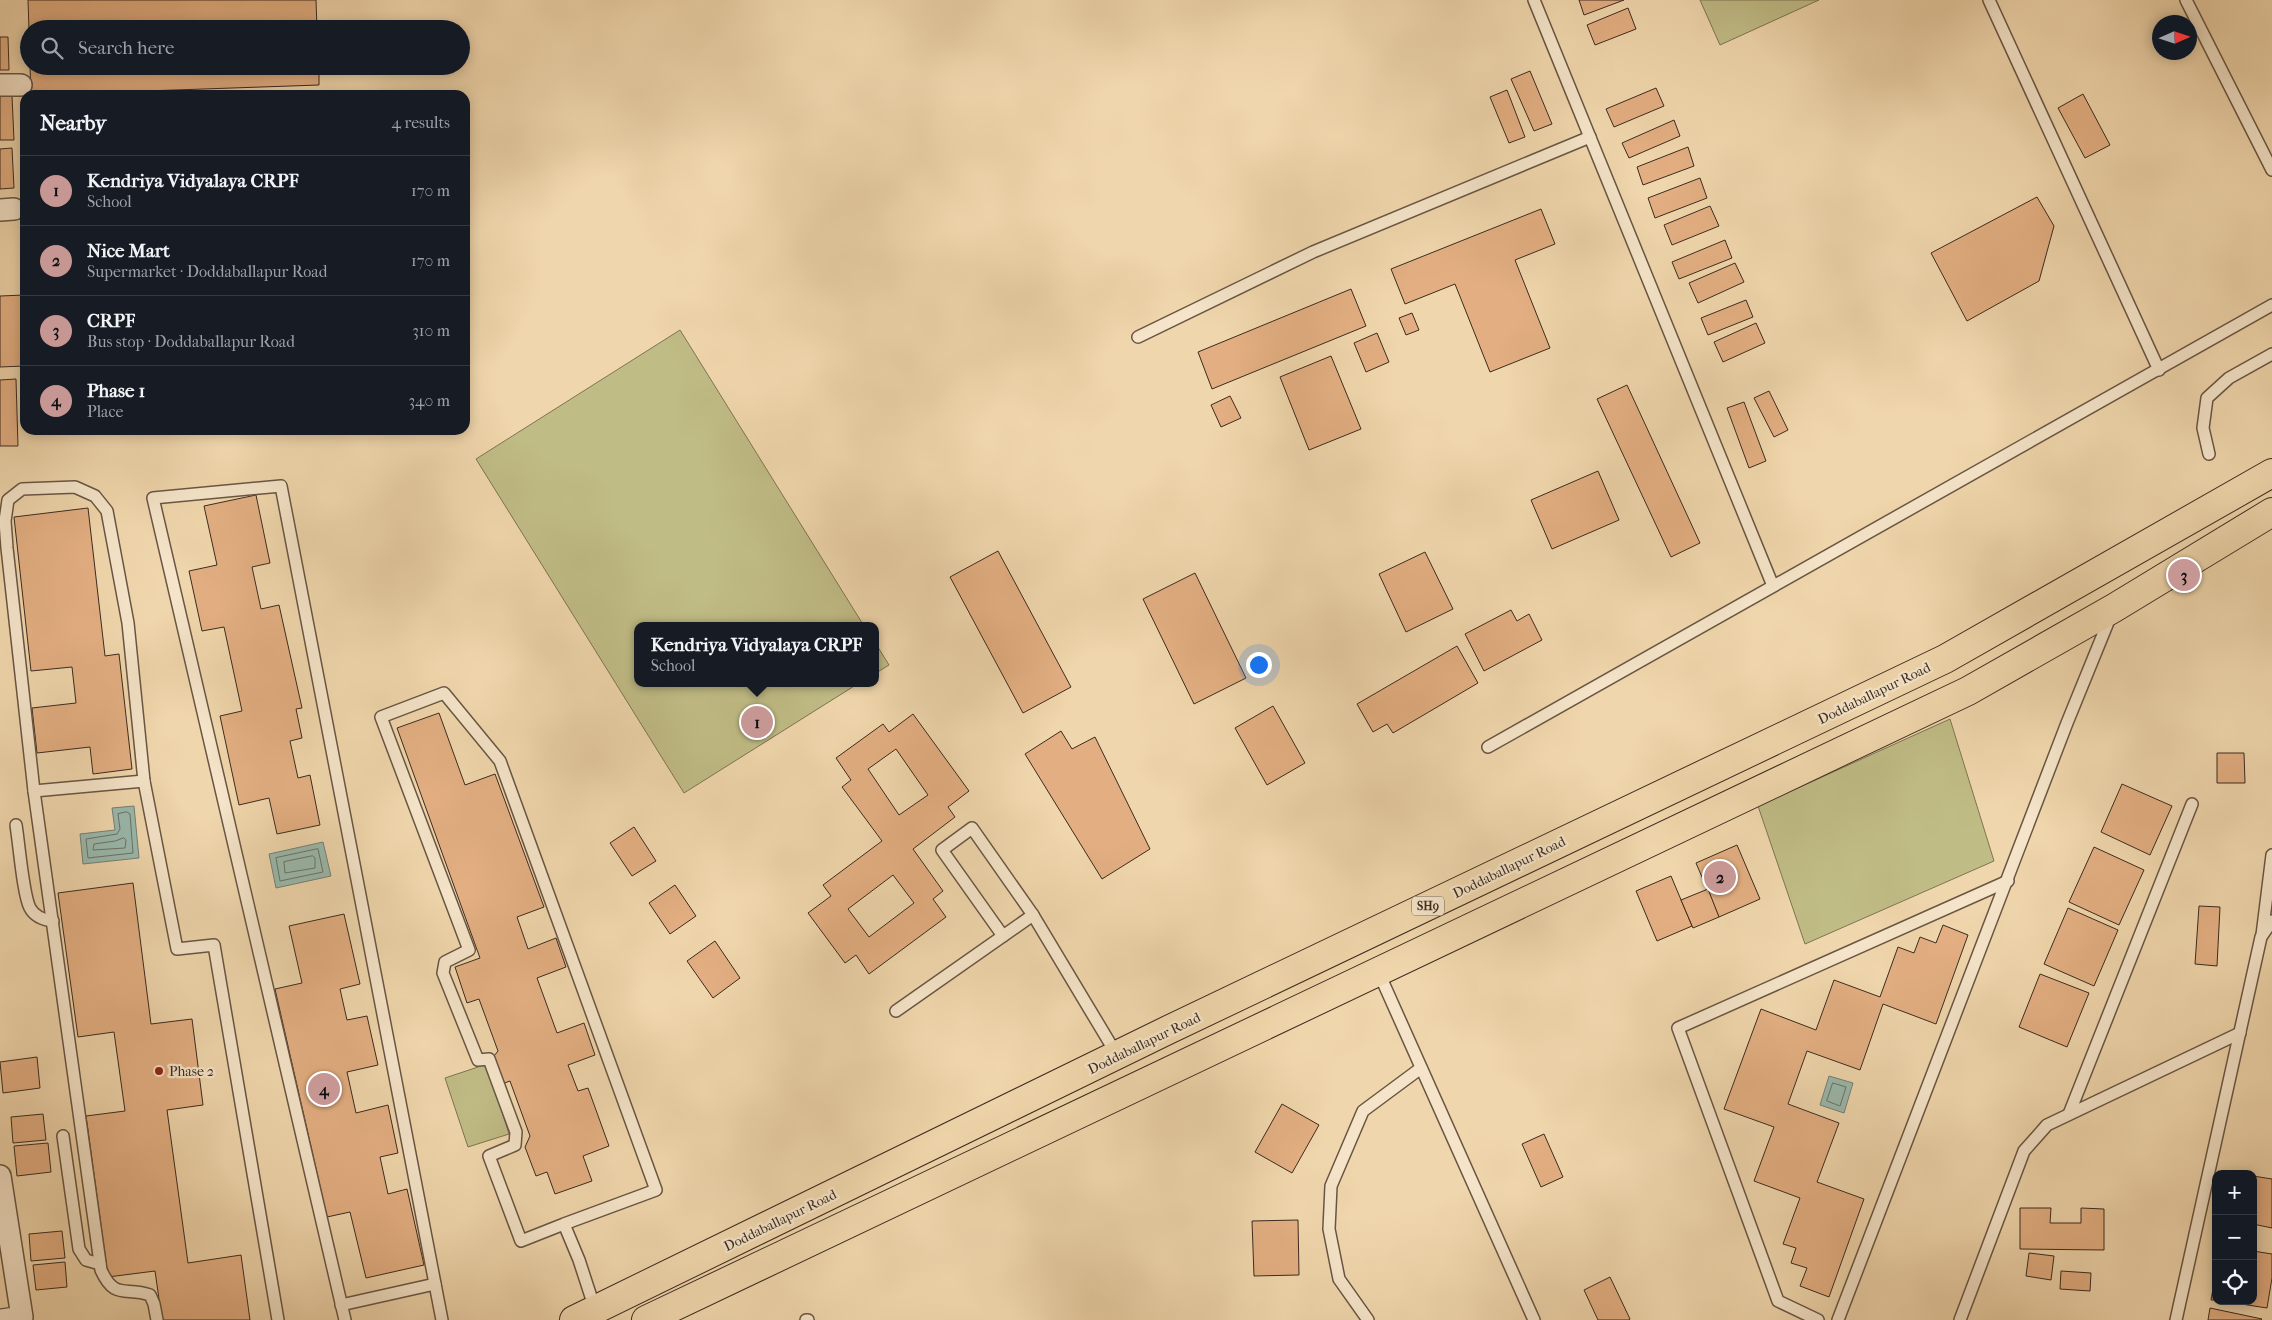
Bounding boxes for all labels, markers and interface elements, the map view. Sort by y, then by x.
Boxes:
north arrow [2152,15,2197,60]
search box [20,20,470,75]
icon: search [38,34,66,62]
text: Search here [78,37,174,59]
text: Nearby [40,111,106,135]
text: 4 results [392,113,450,132]
text: Kendriya Vidyalaya CRPF [87,170,299,192]
text: 1 [53,181,59,200]
text: 170 m [411,181,450,200]
text: School [87,192,132,211]
text: Nice Mart [87,240,170,262]
text: 2 [52,251,60,270]
text: 170 m [411,251,450,270]
text: Supermarket · Doddaballapur Road [87,262,327,281]
text: CRPF [87,310,135,332]
text: 3 [53,321,59,340]
text: 310 m [412,321,450,340]
text: Bus stop · Doddaballapur Road [87,332,295,351]
text: Phase 1 [87,380,145,402]
text: 4 [51,391,61,410]
text: 340 m [408,391,450,410]
text: Place [87,402,123,421]
pin: 3 [2168,556,2200,594]
popup [634,622,879,687]
text: Kendriya Vidyalaya CRPF [651,634,862,656]
your location [1246,652,1272,678]
text: School [651,656,695,675]
street label: Doddaballapur Road [1815,659,1934,728]
pin: 1 [741,703,773,741]
street label: Doddaballapur Road [1450,833,1569,902]
pin: 2 [1704,858,1736,896]
road number: SH9 [1412,896,1444,916]
street label: Doddaballapur Road [1085,1009,1204,1078]
place label: Phase 2 [169,1063,214,1080]
marker: Phase 2 [153,1065,165,1077]
pin: 4 [308,1070,340,1108]
map controls [2212,1170,2257,1305]
button: + [2212,1170,2257,1215]
street label: Doddaballapur Road [721,1186,840,1255]
button: − [2212,1215,2257,1260]
button: locate [2212,1260,2257,1305]

